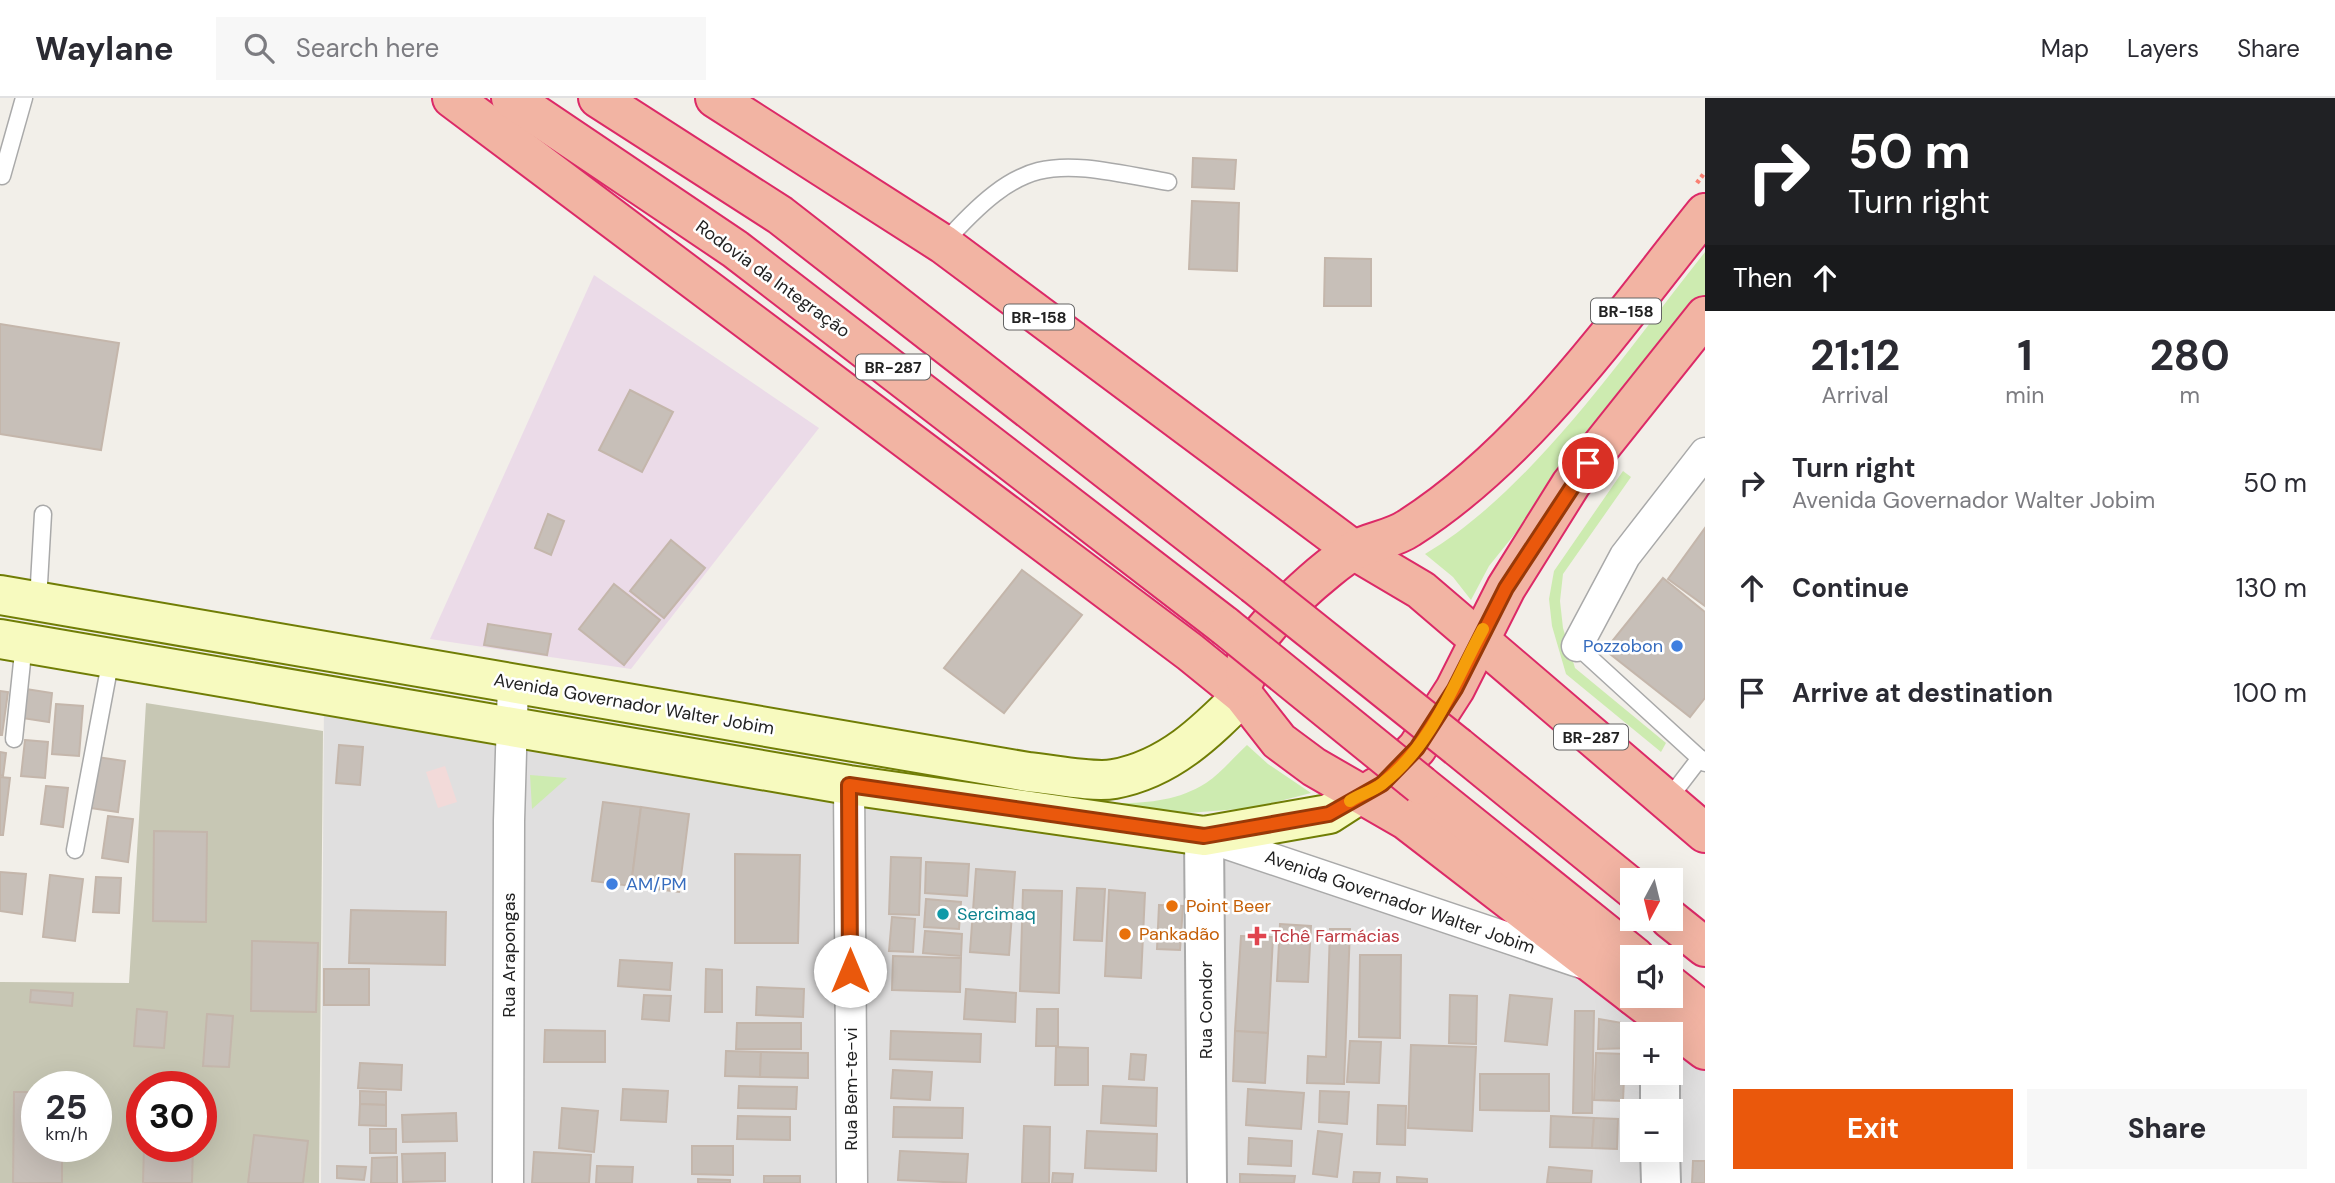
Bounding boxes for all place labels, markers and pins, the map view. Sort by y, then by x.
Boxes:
pin [1558,433,1618,493]
place label: Pozzobon [1583,634,1663,658]
marker: Pozzobon [1669,638,1685,654]
place label: AM/PM [626,872,687,896]
marker: AM/PM [604,876,620,892]
place label: Point Beer [1186,894,1271,918]
marker: Point Beer [1164,898,1180,914]
place label: Sercimaq [957,902,1036,926]
marker: Sercimaq [935,906,951,922]
place label: Pankadão [1139,922,1220,946]
place label: Tchê Farmácias [1271,924,1400,948]
marker: Pankadão [1117,926,1133,942]
marker: Tchê Farmácias [1249,928,1265,944]

